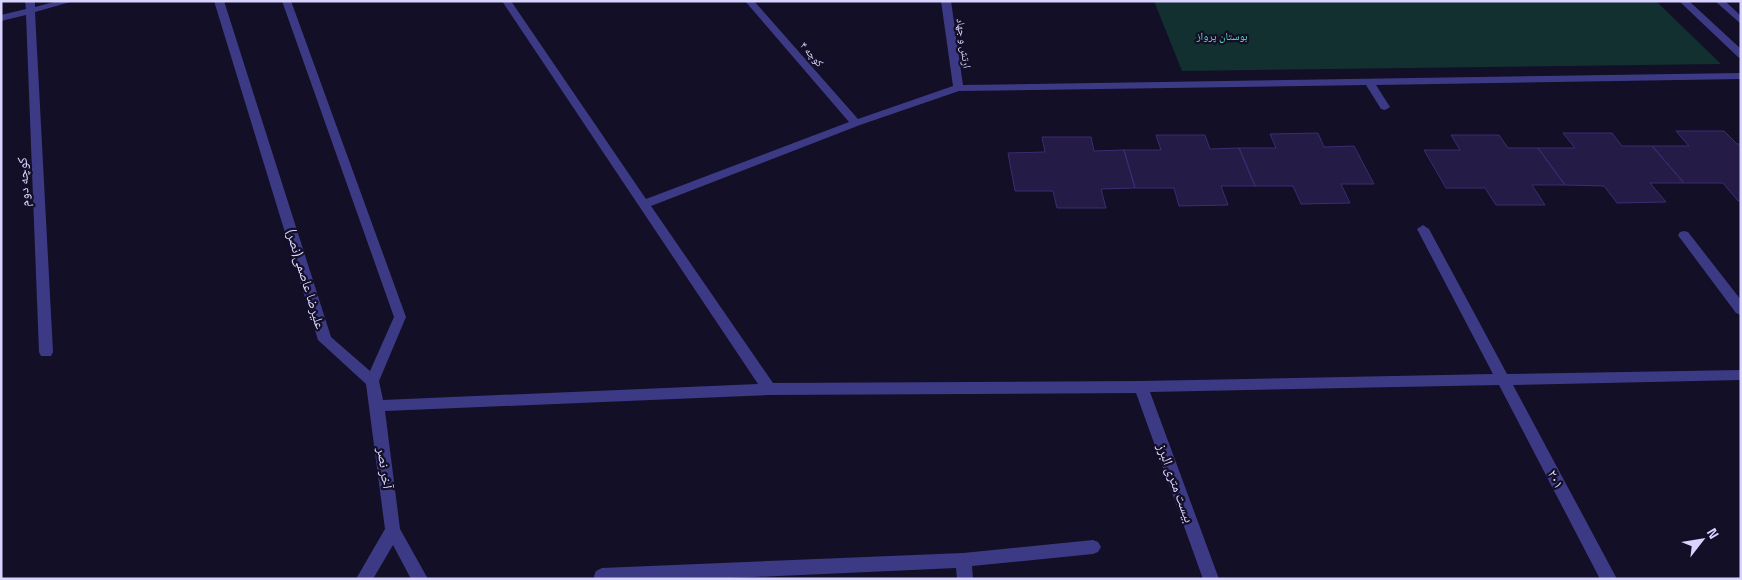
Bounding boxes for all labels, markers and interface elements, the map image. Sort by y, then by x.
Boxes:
street label: ارتش و جهاد [953,17,975,69]
park label: بوستان پرواز [1195,28,1248,44]
street label: کوچه ۴ [796,38,828,71]
street label: کوچه دوم [11,156,34,207]
street label: علیرضا عاصمی(نصر) [281,226,332,331]
street label: بیست متری البرز [1152,439,1201,526]
street label: آخر نصر [372,445,399,490]
street label: ۲۰۱ [1543,466,1570,492]
north arrow [1677,515,1727,565]
text: N [1702,523,1725,543]

